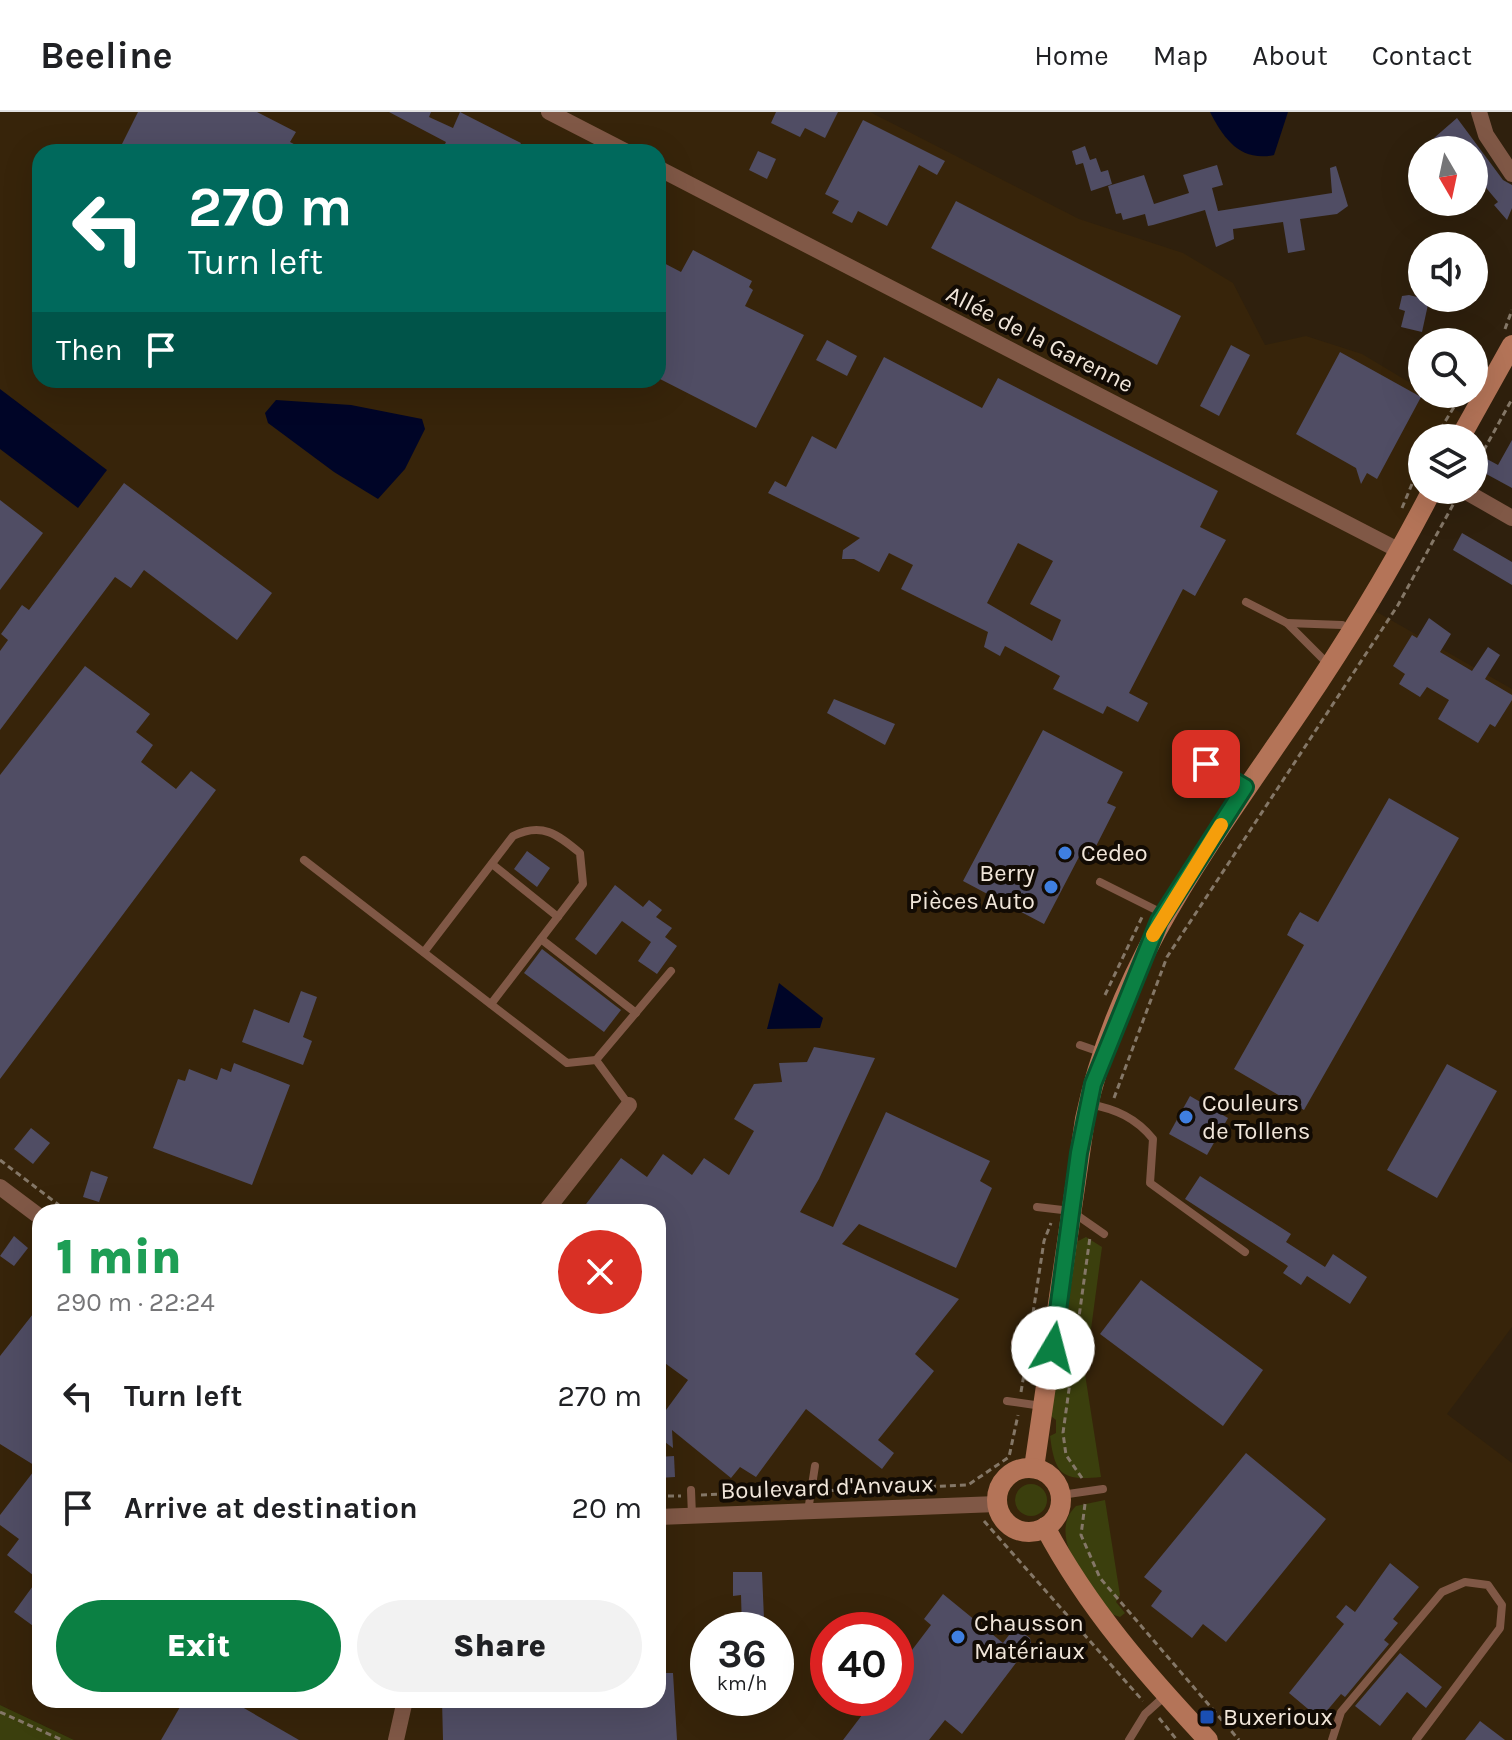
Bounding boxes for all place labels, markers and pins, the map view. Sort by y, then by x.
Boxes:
pin [1172,730,1240,798]
place label: Cedeo [1081,839,1148,867]
marker: Cedeo [1056,844,1074,862]
place label: Berry Pièces Auto [909,859,1035,915]
marker: Berry Pièces Auto [1042,878,1060,896]
place label: Couleurs de Tollens [1202,1089,1310,1145]
marker: Couleurs de Tollens [1177,1108,1195,1126]
place label: Chausson Matériaux [974,1609,1085,1665]
marker: Chausson Matériaux [949,1628,967,1646]
place label: Buxerioux [1223,1703,1333,1731]
marker: Buxerioux [1198,1708,1216,1726]

